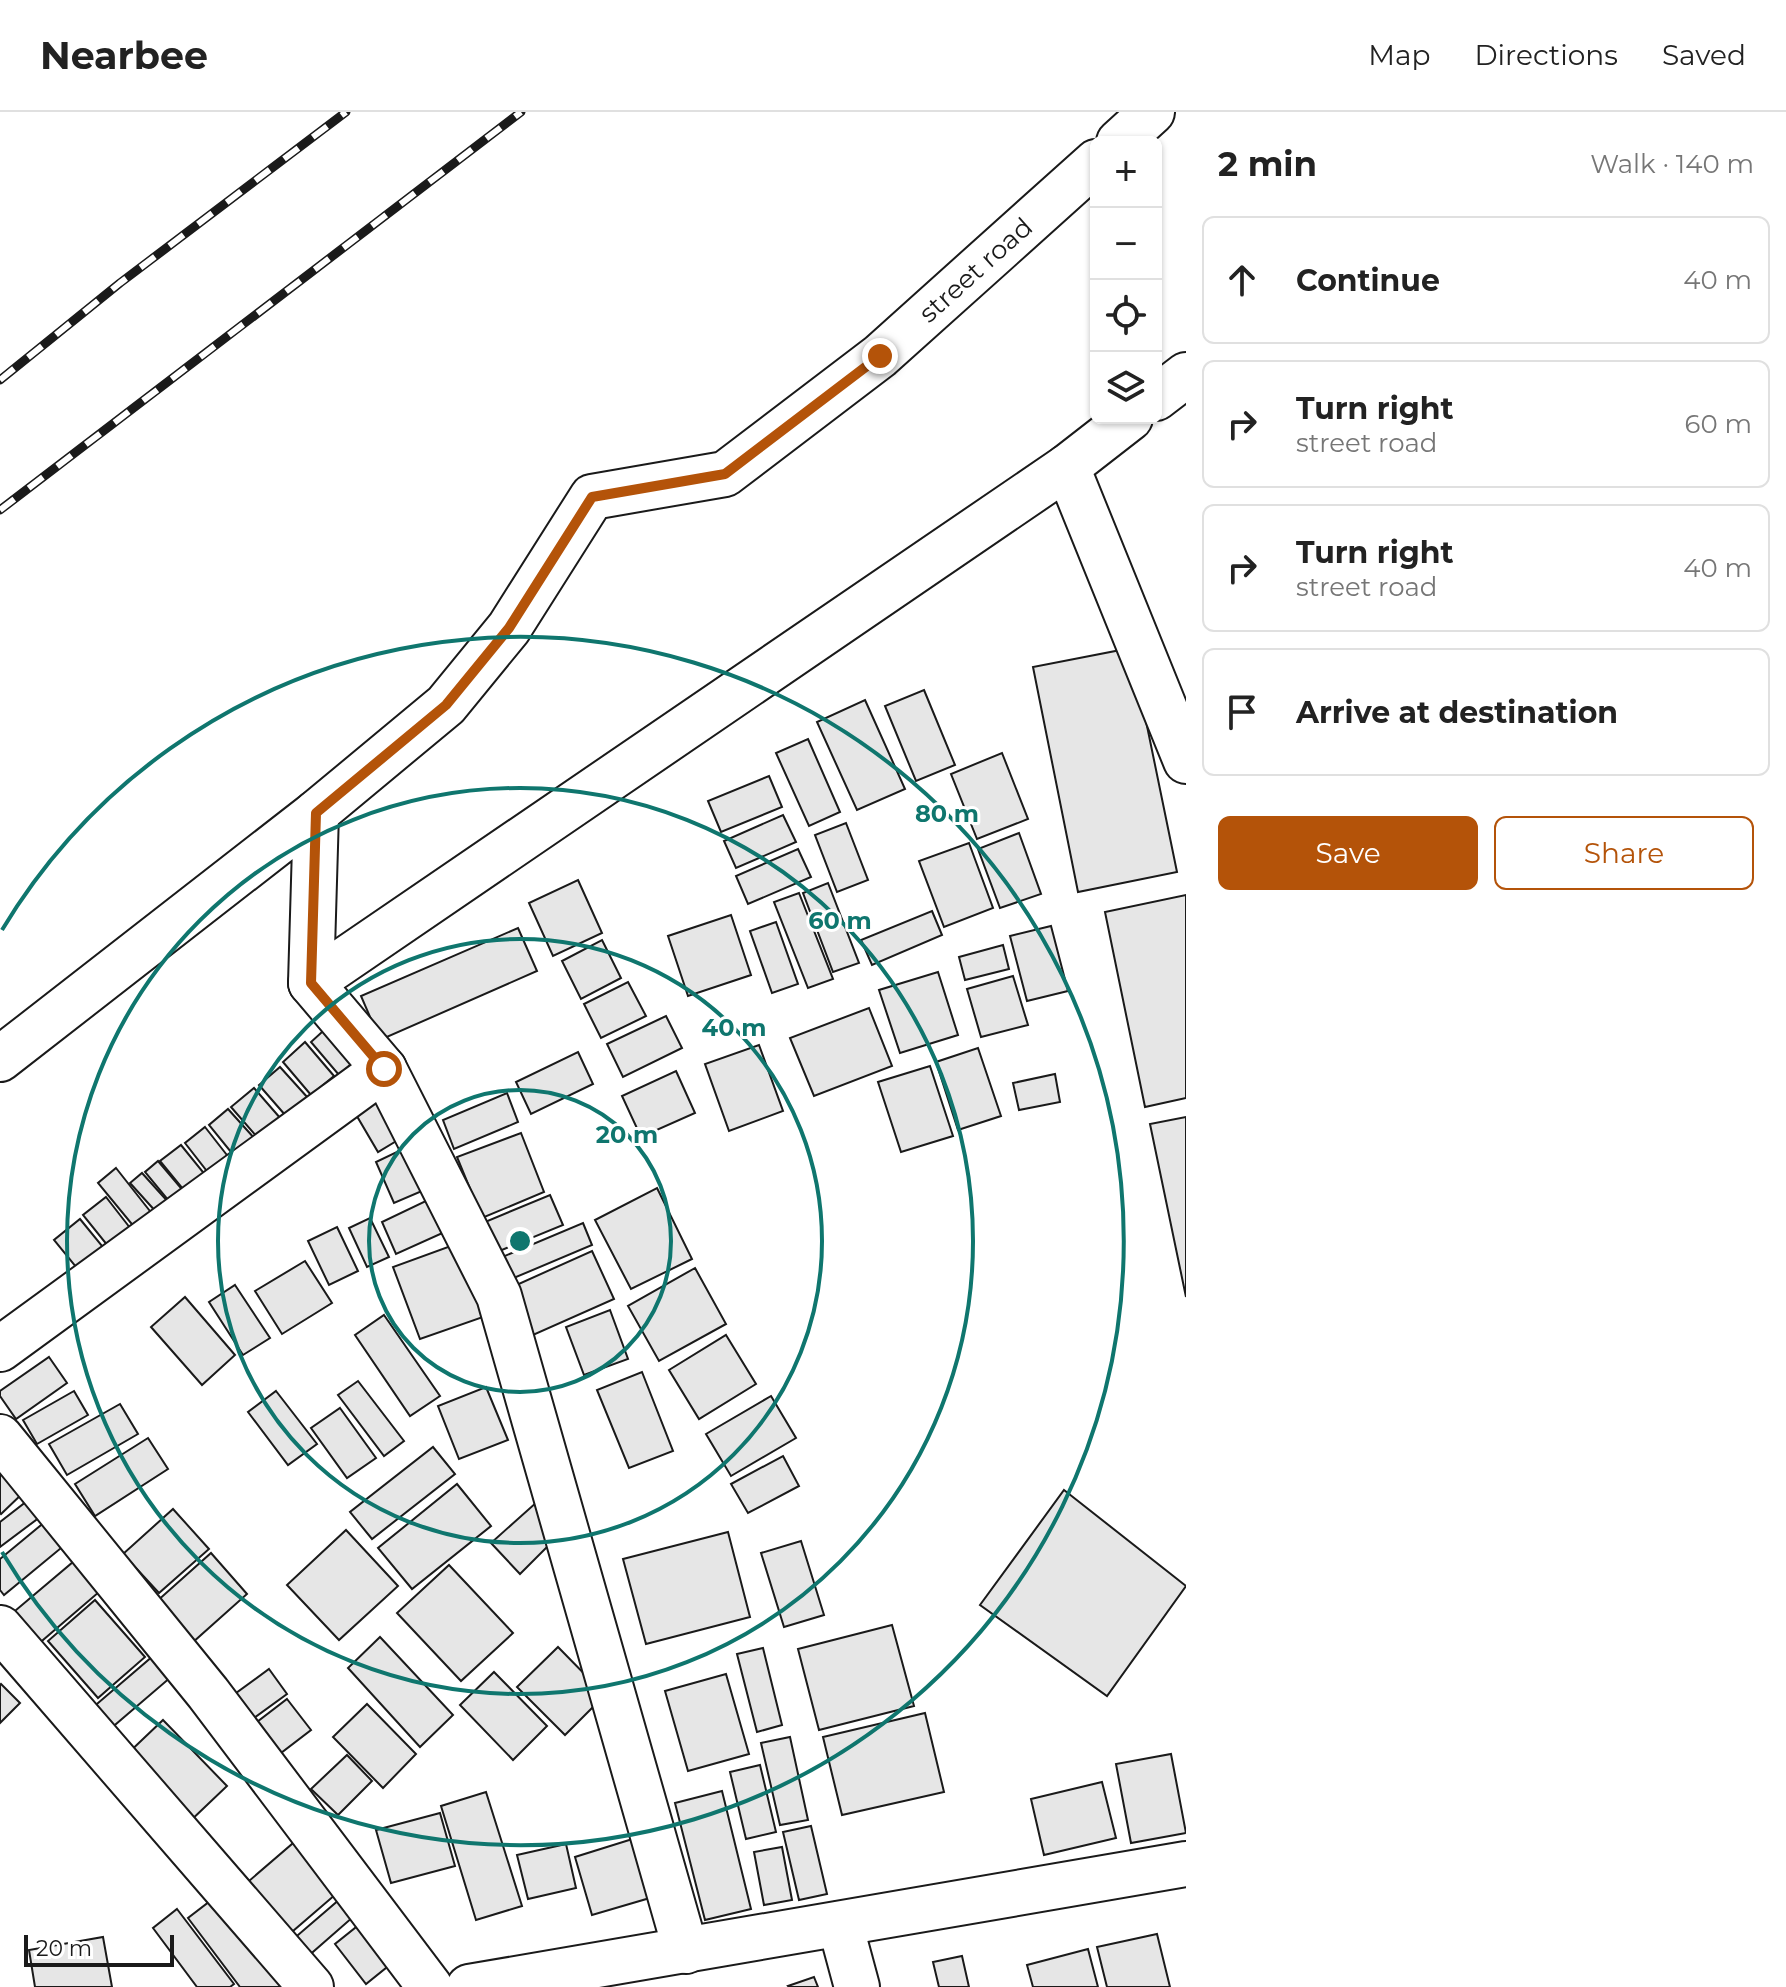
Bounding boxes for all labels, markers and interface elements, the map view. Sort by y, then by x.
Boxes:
text: Nearbee [40,32,208,79]
text: Map [1368,38,1430,72]
text: Directions [1474,38,1618,72]
text: Saved [1662,38,1746,72]
map controls [1090,136,1162,424]
button: + [1090,136,1162,208]
text: 2 min [1218,143,1317,185]
text: Walk · 140 m [1590,148,1754,180]
button: − [1090,208,1162,280]
street label: street road [912,211,1039,329]
icon: ahead [1220,258,1264,302]
text: Continue [1296,262,1440,299]
text: 40 m [1683,264,1752,296]
button: locate [1090,280,1162,352]
route end [862,338,898,374]
button: layers [1090,352,1162,424]
text: Turn right [1296,390,1453,427]
icon: right [1220,402,1264,446]
text: 60 m [1685,408,1752,440]
text: street road [1296,427,1437,459]
text: Turn right [1296,534,1453,571]
icon: right [1220,546,1264,590]
text: 40 m [1683,552,1752,584]
text: street road [1296,571,1437,603]
icon: arrive [1220,690,1264,734]
text: Arrive at destination [1296,694,1618,731]
text: 80 m [915,799,979,828]
button: Save [1218,816,1478,890]
button: Share [1494,816,1754,890]
text: 60 m [808,906,872,935]
text: 40 m [702,1013,766,1042]
route start [366,1051,402,1087]
text: 20 m [596,1120,658,1149]
centre of rings [506,1227,534,1255]
scale bar [24,1931,174,1967]
text: 20 m [36,1935,92,1962]

